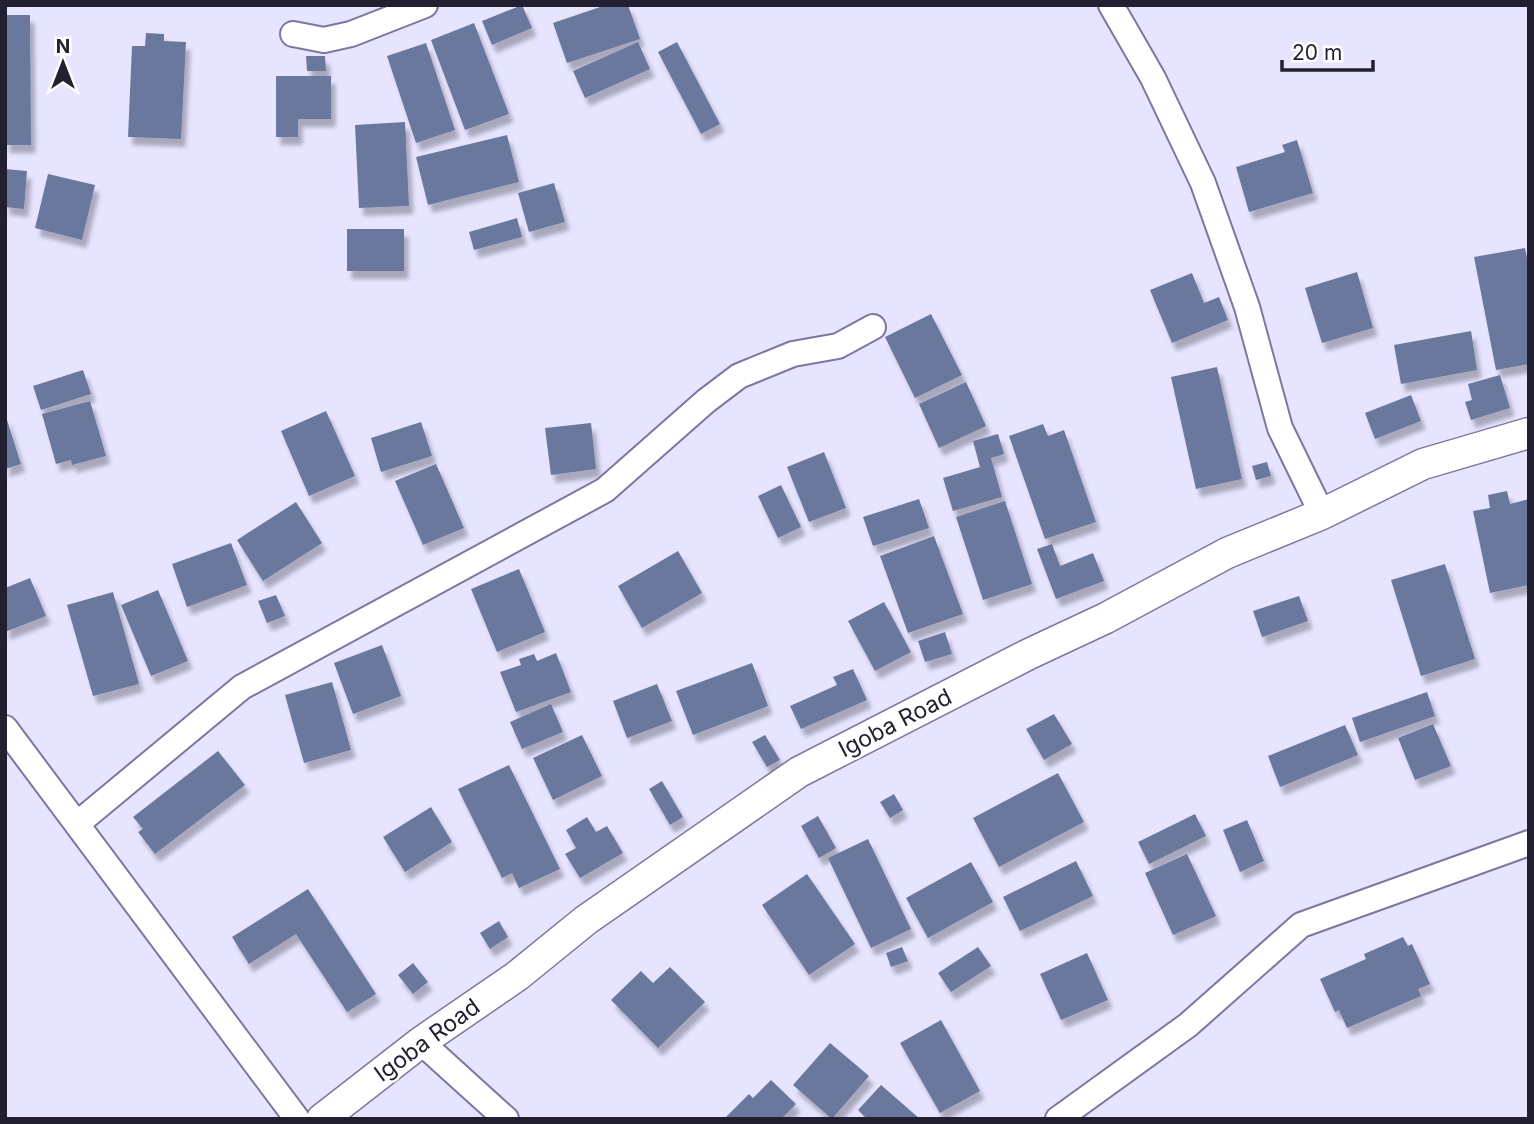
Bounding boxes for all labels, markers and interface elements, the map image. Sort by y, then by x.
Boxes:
north arrow [28,28,98,98]
scale bar [1282,28,1373,72]
text: N [56,35,70,58]
text: 20 m [1292,40,1342,65]
street label: Igoba Road [834,683,956,763]
street label: Igoba Road [369,992,485,1088]

